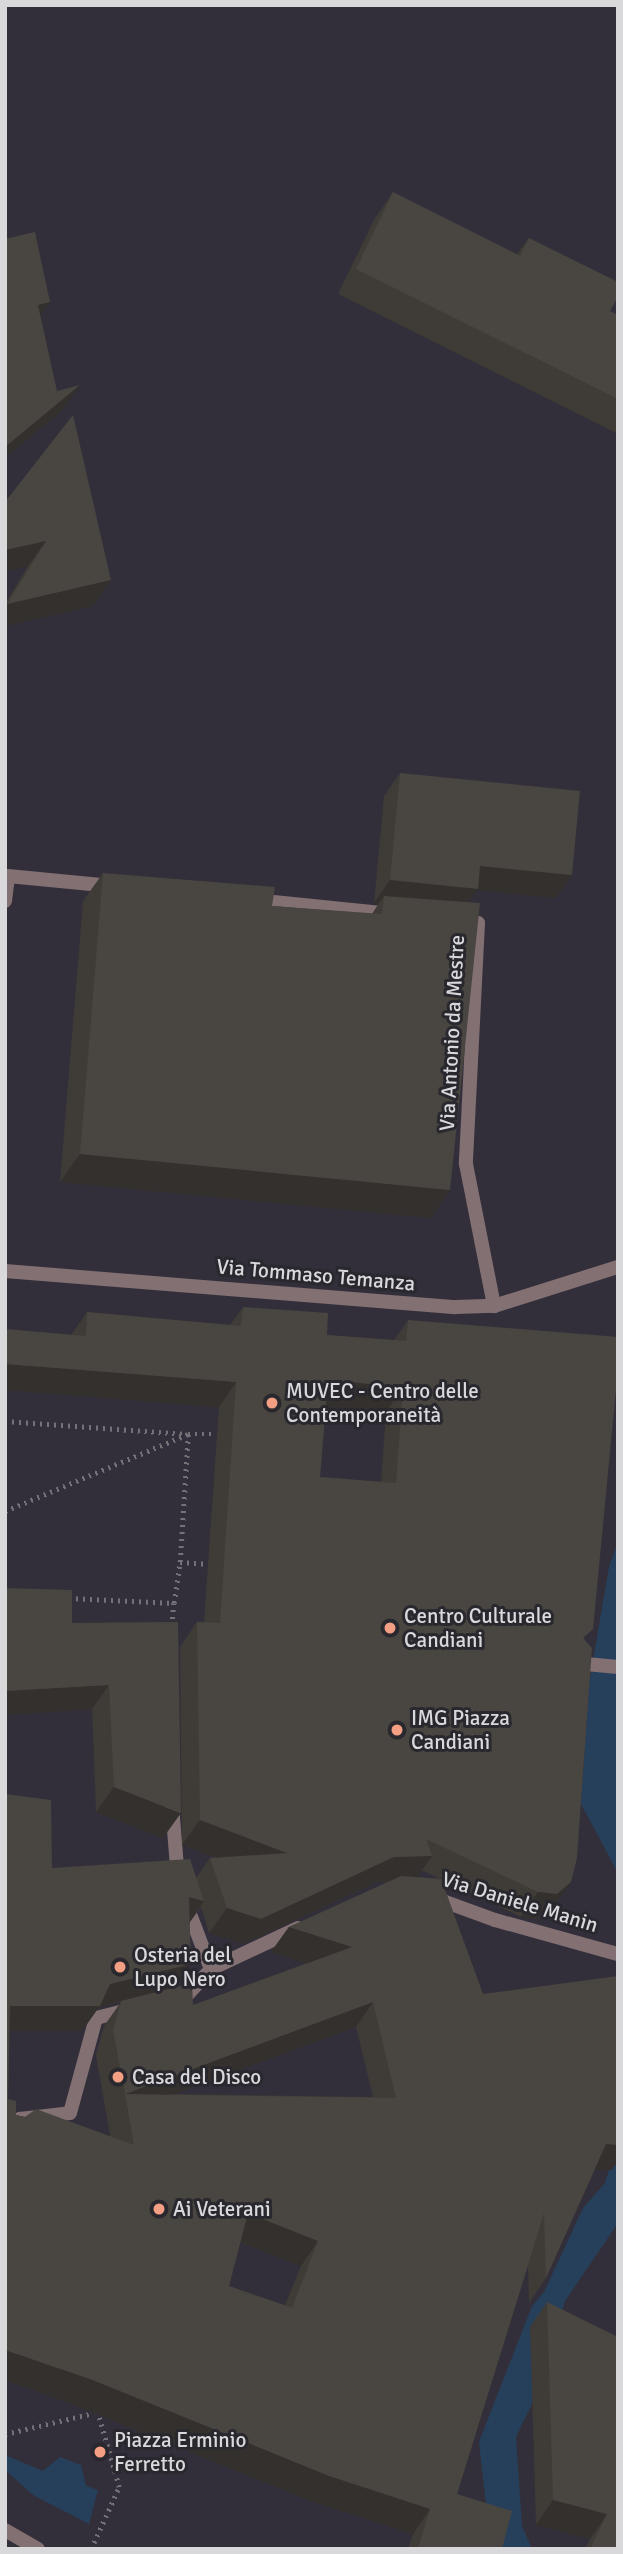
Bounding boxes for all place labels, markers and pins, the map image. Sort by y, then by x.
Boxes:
place label: MUVEC - Centro delle Contemporaneità [286,1378,479,1428]
marker: MUVEC - Centro delle Contemporaneità [264,1395,280,1411]
place label: Centro Culturale Candiani [404,1603,552,1653]
marker: Centro Culturale Candiani [382,1620,398,1636]
place label: IMG Piazza Candiani [411,1705,510,1755]
marker: IMG Piazza Candiani [389,1722,405,1738]
place label: Osteria del Lupo Nero [134,1942,232,1992]
marker: Osteria del Lupo Nero [112,1959,128,1975]
place label: Casa del Disco [132,2064,261,2090]
marker: Casa del Disco [110,2069,126,2085]
place label: Ai Veterani [173,2196,271,2222]
marker: Ai Veterani [151,2201,167,2217]
place label: Piazza Erminio Ferretto [114,2427,246,2477]
marker: Piazza Erminio Ferretto [92,2444,108,2460]

